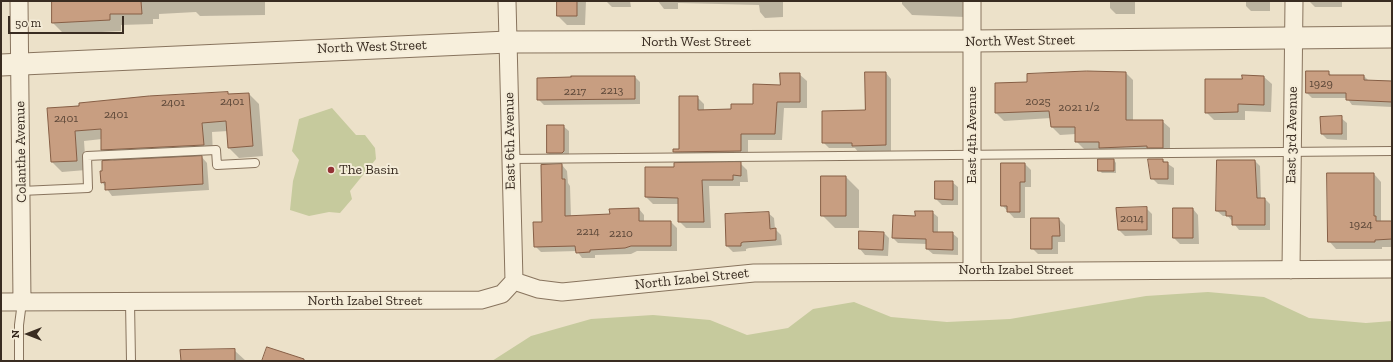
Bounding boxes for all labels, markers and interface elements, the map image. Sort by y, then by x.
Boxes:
scale bar [10,8,126,34]
text: 50 m [15,16,41,30]
street label: North West Street [965,32,1075,50]
street label: North West Street [641,34,751,50]
street label: North West Street [317,37,427,57]
house number: 1929 [1309,77,1333,91]
house number: 2213 [601,84,623,98]
house number: 2217 [564,85,586,99]
street label: East 4th Avenue [964,86,980,184]
street label: East 3rd Avenue [1283,86,1301,184]
street label: East 6th Avenue [501,92,519,190]
house number: 2401 [220,95,244,109]
house number: 2025 [1025,95,1051,109]
house number: 2401 [161,96,185,110]
street label: Colanthe Avenue [12,101,30,203]
house number: 2021 1/2 [1058,101,1100,115]
house number: 2401 [104,108,128,122]
house number: 2401 [54,112,78,126]
place label: The Basin [339,162,399,178]
marker: The Basin [326,165,336,175]
house number: 2014 [1120,212,1144,226]
house number: 1924 [1349,218,1373,232]
house number: 2214 [576,225,600,239]
house number: 2210 [609,227,633,241]
street label: North Izabel Street [959,262,1073,278]
street label: North Izabel Street [634,265,750,293]
street label: North Izabel Street [308,293,422,309]
north arrow [8,314,48,354]
text: N [9,330,22,338]

